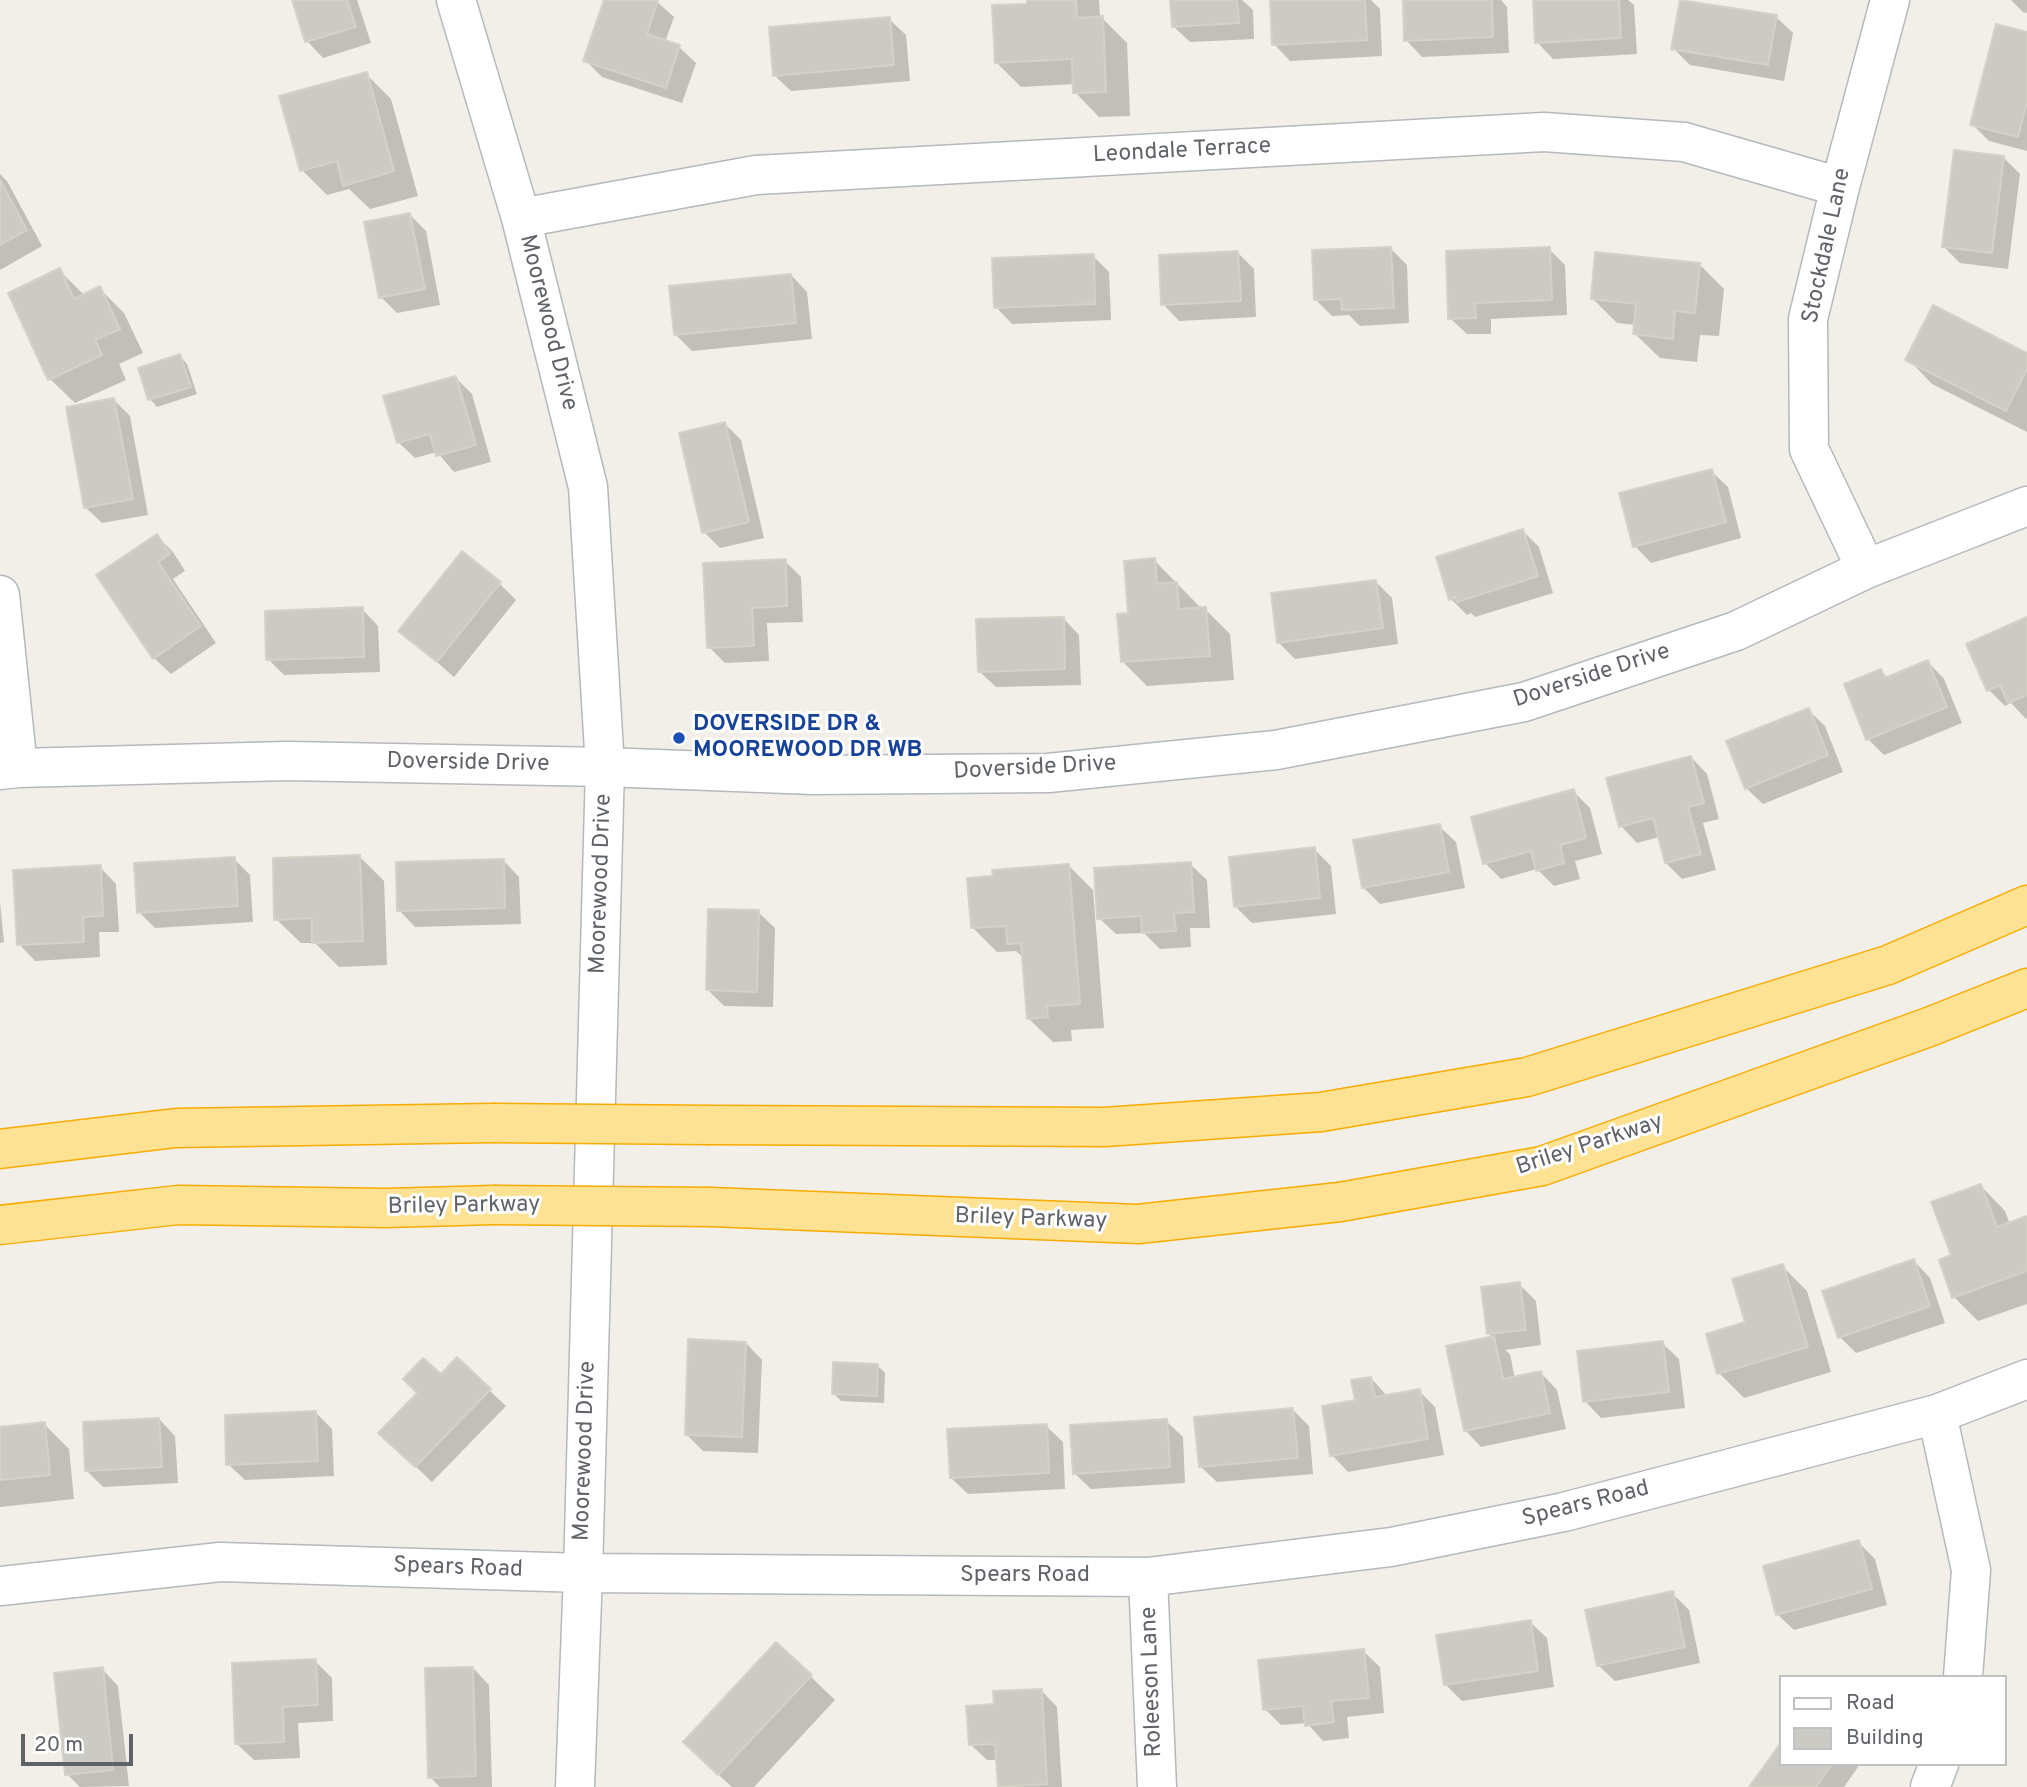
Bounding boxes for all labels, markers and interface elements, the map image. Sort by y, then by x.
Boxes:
street label: Leondale Terrace [1092,134,1272,170]
street label: Stockdale Lane [1798,166,1858,326]
street label: Moorewood Drive [512,232,582,414]
street label: Doverside Drive [1510,639,1674,715]
place label: DOVERSIDE DR & MOOREWOOD DR WB [693,711,922,765]
marker: DOVERSIDE DR & MOOREWOOD DR WB [671,730,687,746]
street label: Doverside Drive [386,749,550,779]
street label: Doverside Drive [953,751,1117,787]
street label: Moorewood Drive [585,793,619,975]
street label: Briley Parkway [1513,1109,1667,1183]
street label: Briley Parkway [387,1192,541,1222]
street label: Briley Parkway [954,1204,1108,1236]
street label: Moorewood Drive [569,1360,603,1542]
street label: Spears Road [1520,1476,1652,1534]
street label: Spears Road [393,1553,523,1585]
street label: Spears Road [960,1562,1090,1590]
street label: Roleeson Lane [1137,1606,1169,1758]
legend [1778,1675,2006,1766]
text: Road [1846,1690,1895,1717]
scale bar [24,1720,136,1764]
text: Building [1846,1725,1924,1752]
text: 20 m [34,1732,83,1759]

